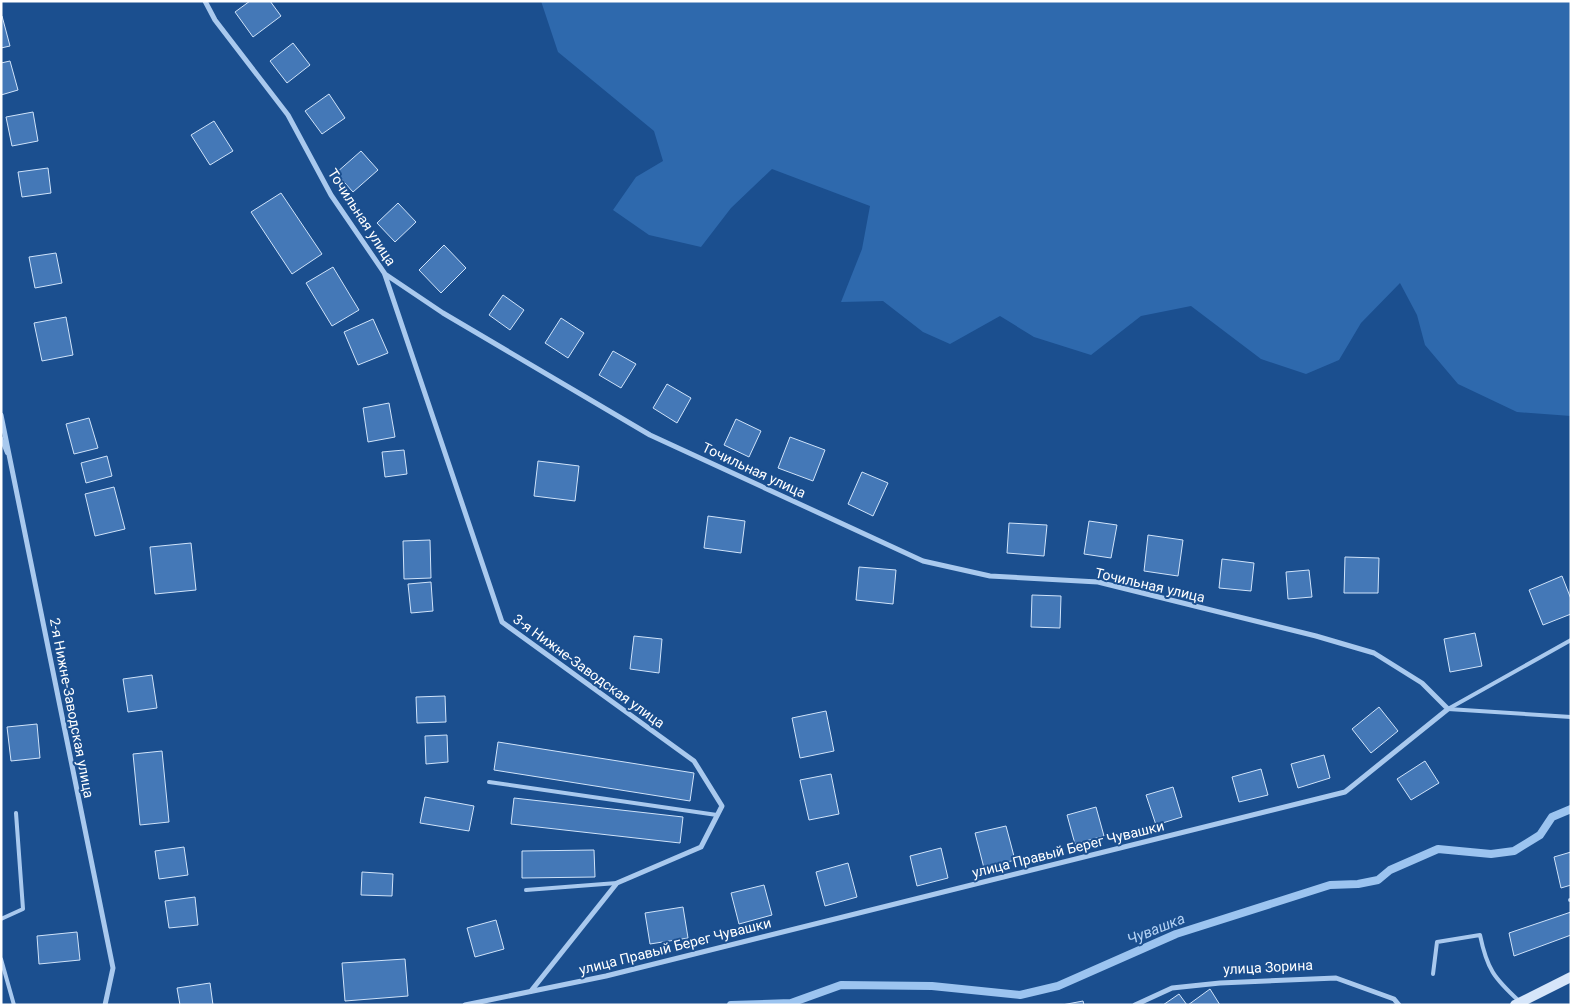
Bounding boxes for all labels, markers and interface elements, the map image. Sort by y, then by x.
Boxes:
street label: Точильная улица [325,166,399,268]
street label: Точильная улица [700,439,808,501]
street label: Точильная улица [1093,565,1207,605]
street label: 3-я Нижне-Заводская улица [510,611,668,731]
street label: 2-я Нижне-Заводская улица [47,617,97,799]
street label: улица Правый Берег Чувашки [970,817,1166,881]
water label: Чувашка [1125,909,1188,949]
street label: улица Правый Берег Чувашки [577,914,773,978]
street label: улица Зорина [1223,957,1313,977]

